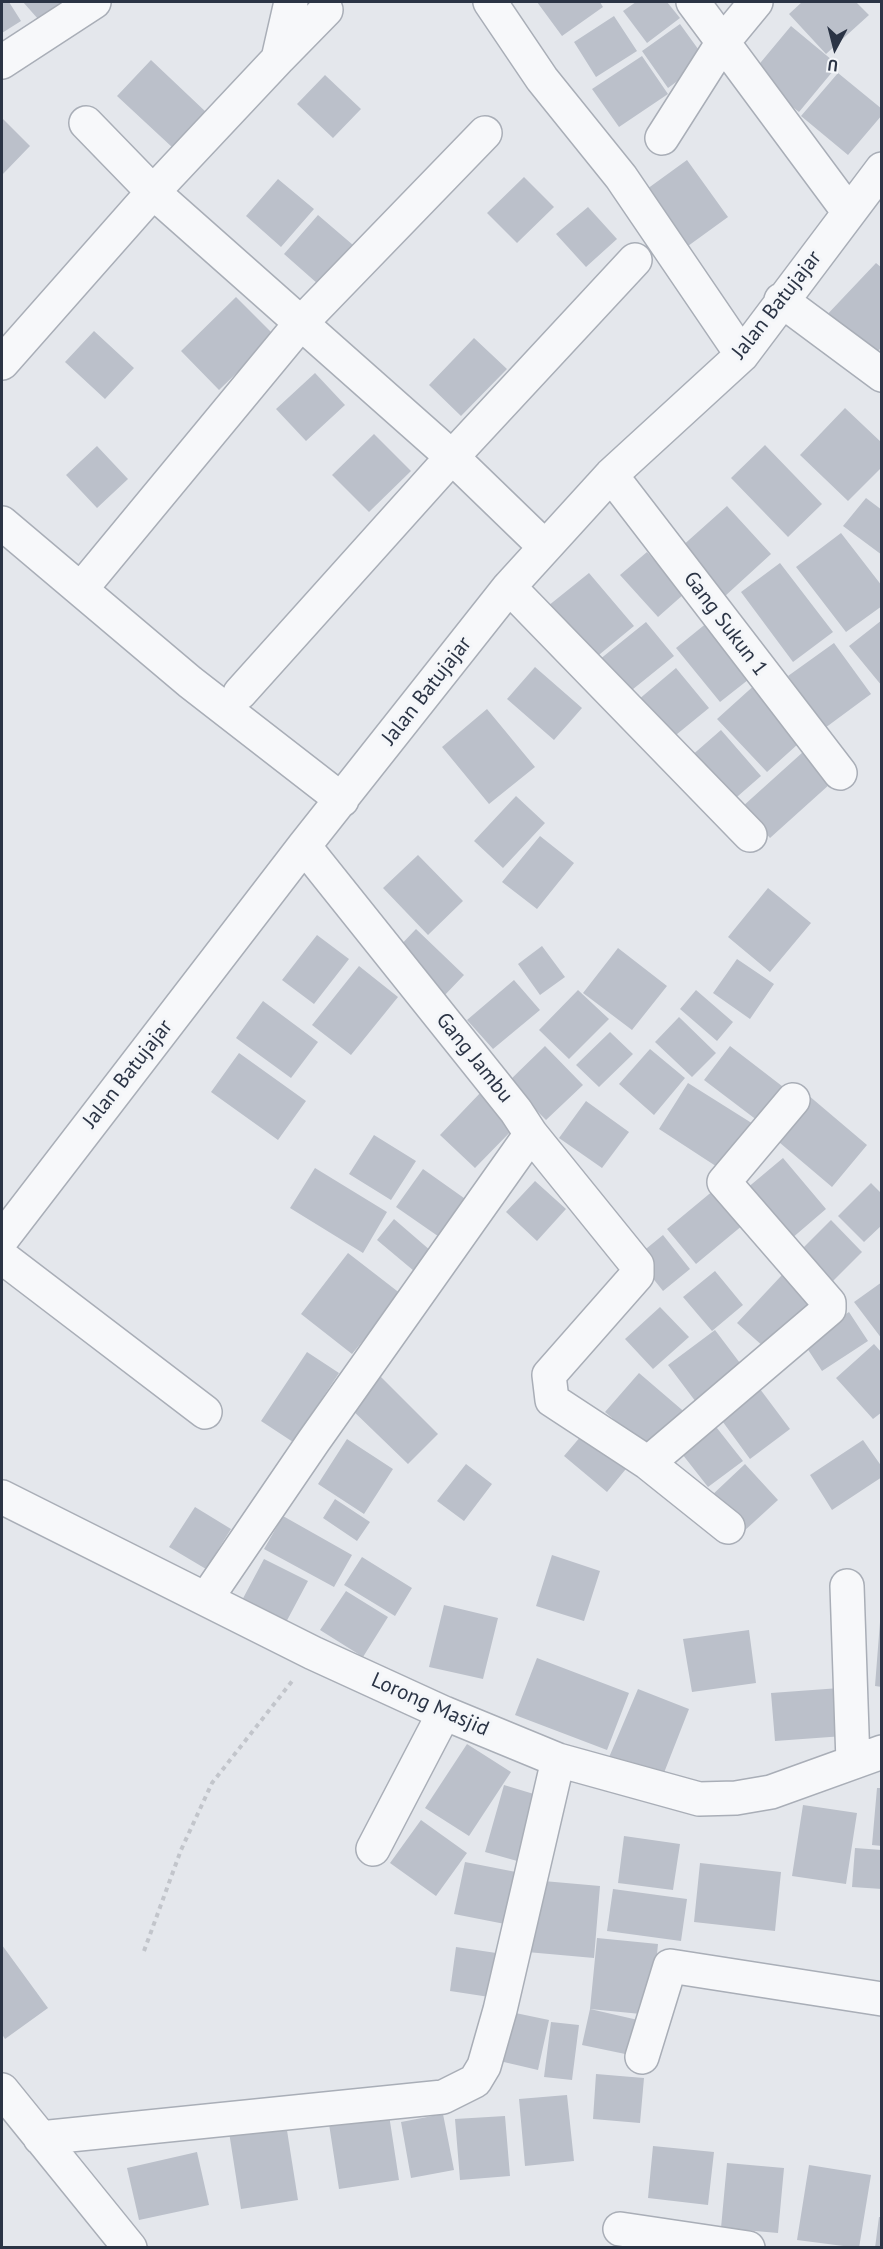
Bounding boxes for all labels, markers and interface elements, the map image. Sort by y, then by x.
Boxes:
north arrow [805,18,865,78]
text: U [827,55,839,76]
street label: Jalan Batujajar [727,246,827,364]
street label: Gang Sukun 1 [678,567,772,681]
street label: Jalan Batujajar [377,632,477,750]
street label: Gang Jambu [430,1008,518,1108]
street label: Jalan Batujajar [78,1015,178,1133]
street label: Lorong Masjid [367,1668,493,1742]

